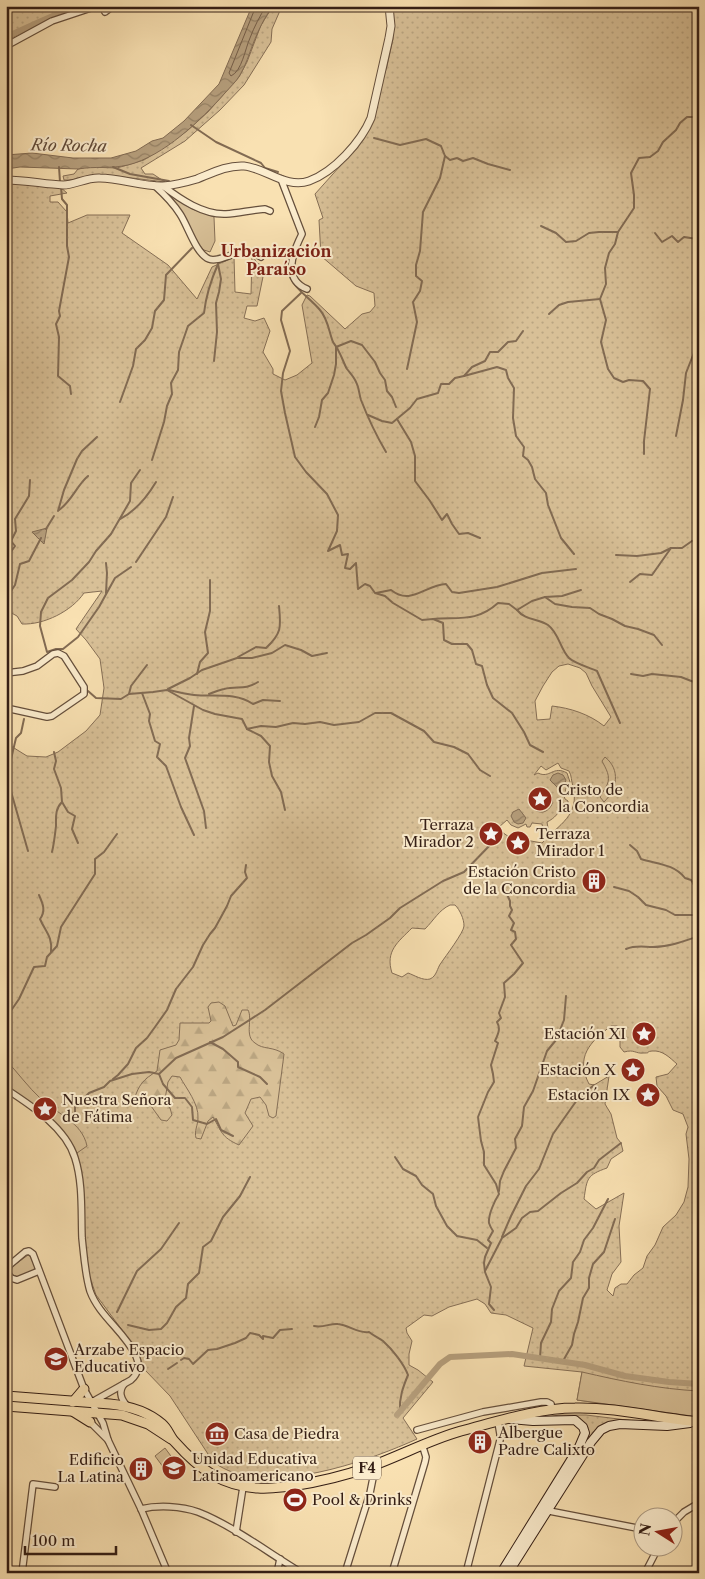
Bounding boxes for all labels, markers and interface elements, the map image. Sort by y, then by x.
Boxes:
water label: Río Rocha [29,134,107,156]
district label: Urbanización Paraíso [221,241,331,279]
place label: Cristo de la Concordia [558,780,649,816]
place icon: Cristo de la Concordia [527,786,553,812]
place label: Terraza Mirador 2 [403,815,474,851]
place icon: Terraza Mirador 2 [478,821,504,847]
place label: Terraza Mirador 1 [536,824,605,860]
place icon: Terraza Mirador 1 [505,830,531,856]
place label: Estación Cristo de la Concordia [463,862,576,898]
building icon: Estación Cristo de la Concordia [581,868,607,894]
place icon: Estación XI [631,1021,657,1047]
place label: Estación XI [544,1024,626,1043]
place icon: Estación X [620,1057,646,1083]
place label: Estación X [539,1060,616,1079]
place icon: Estación IX [635,1082,661,1108]
place label: Estación IX [548,1085,630,1104]
place label: Nuestra Señora de Fátima [62,1090,171,1126]
place icon: Nuestra Señora de Fátima [32,1096,58,1122]
place label: Arzabe Espacio Educativo [73,1340,184,1376]
school or university icon: Arzabe Espacio Educativo [43,1346,69,1372]
museum icon: Casa de Piedra [204,1421,230,1447]
place label: Albergue Padre Calixto [497,1423,595,1459]
place label: Casa de Piedra [234,1424,340,1443]
building icon: Albergue Padre Calixto [467,1429,493,1455]
place label: Unidad Educativa Latinoamericano [192,1449,317,1485]
place label: Edificio La Latina [58,1450,124,1486]
school or university icon: Unidad Educativa Latinoamericano [161,1455,187,1481]
building icon: Edificio La Latina [128,1456,154,1482]
road number: F4 [353,1456,381,1480]
sports icon: Pool & Drinks [282,1487,308,1513]
place label: Pool & Drinks [312,1490,412,1509]
north arrow [632,1506,682,1556]
text: N [635,1522,655,1537]
scale bar [25,1524,116,1556]
text: 100 m [32,1531,75,1550]

